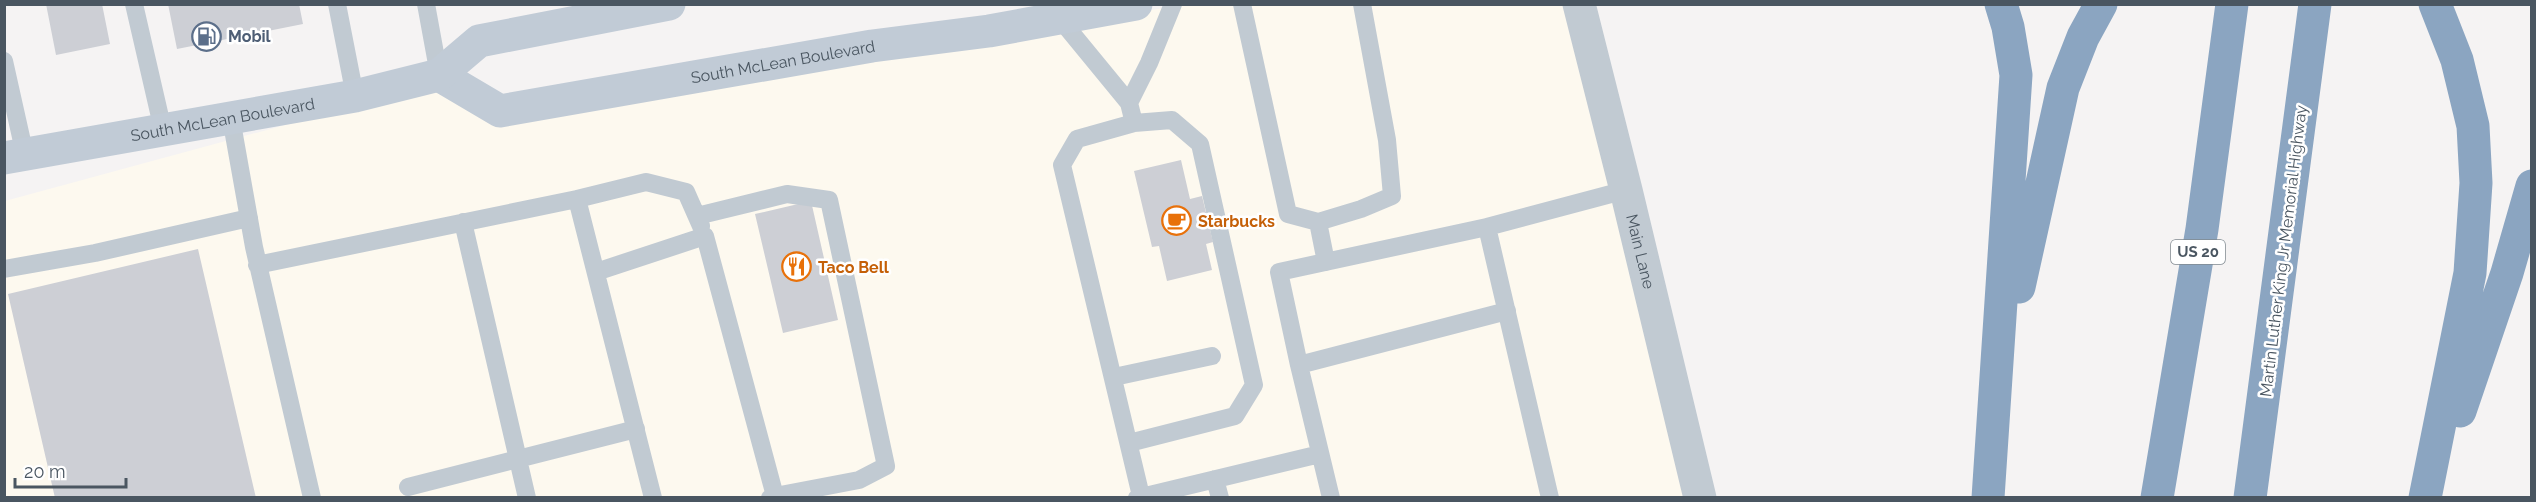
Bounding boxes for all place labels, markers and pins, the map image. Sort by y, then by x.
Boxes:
fuel station icon: Mobil [191,20,223,52]
place label: Mobil [228,27,272,46]
cafe icon: Starbucks [1161,205,1193,237]
place label: Starbucks [1198,212,1275,231]
restaurant icon: Taco Bell [781,251,813,283]
place label: Taco Bell [818,258,890,277]

